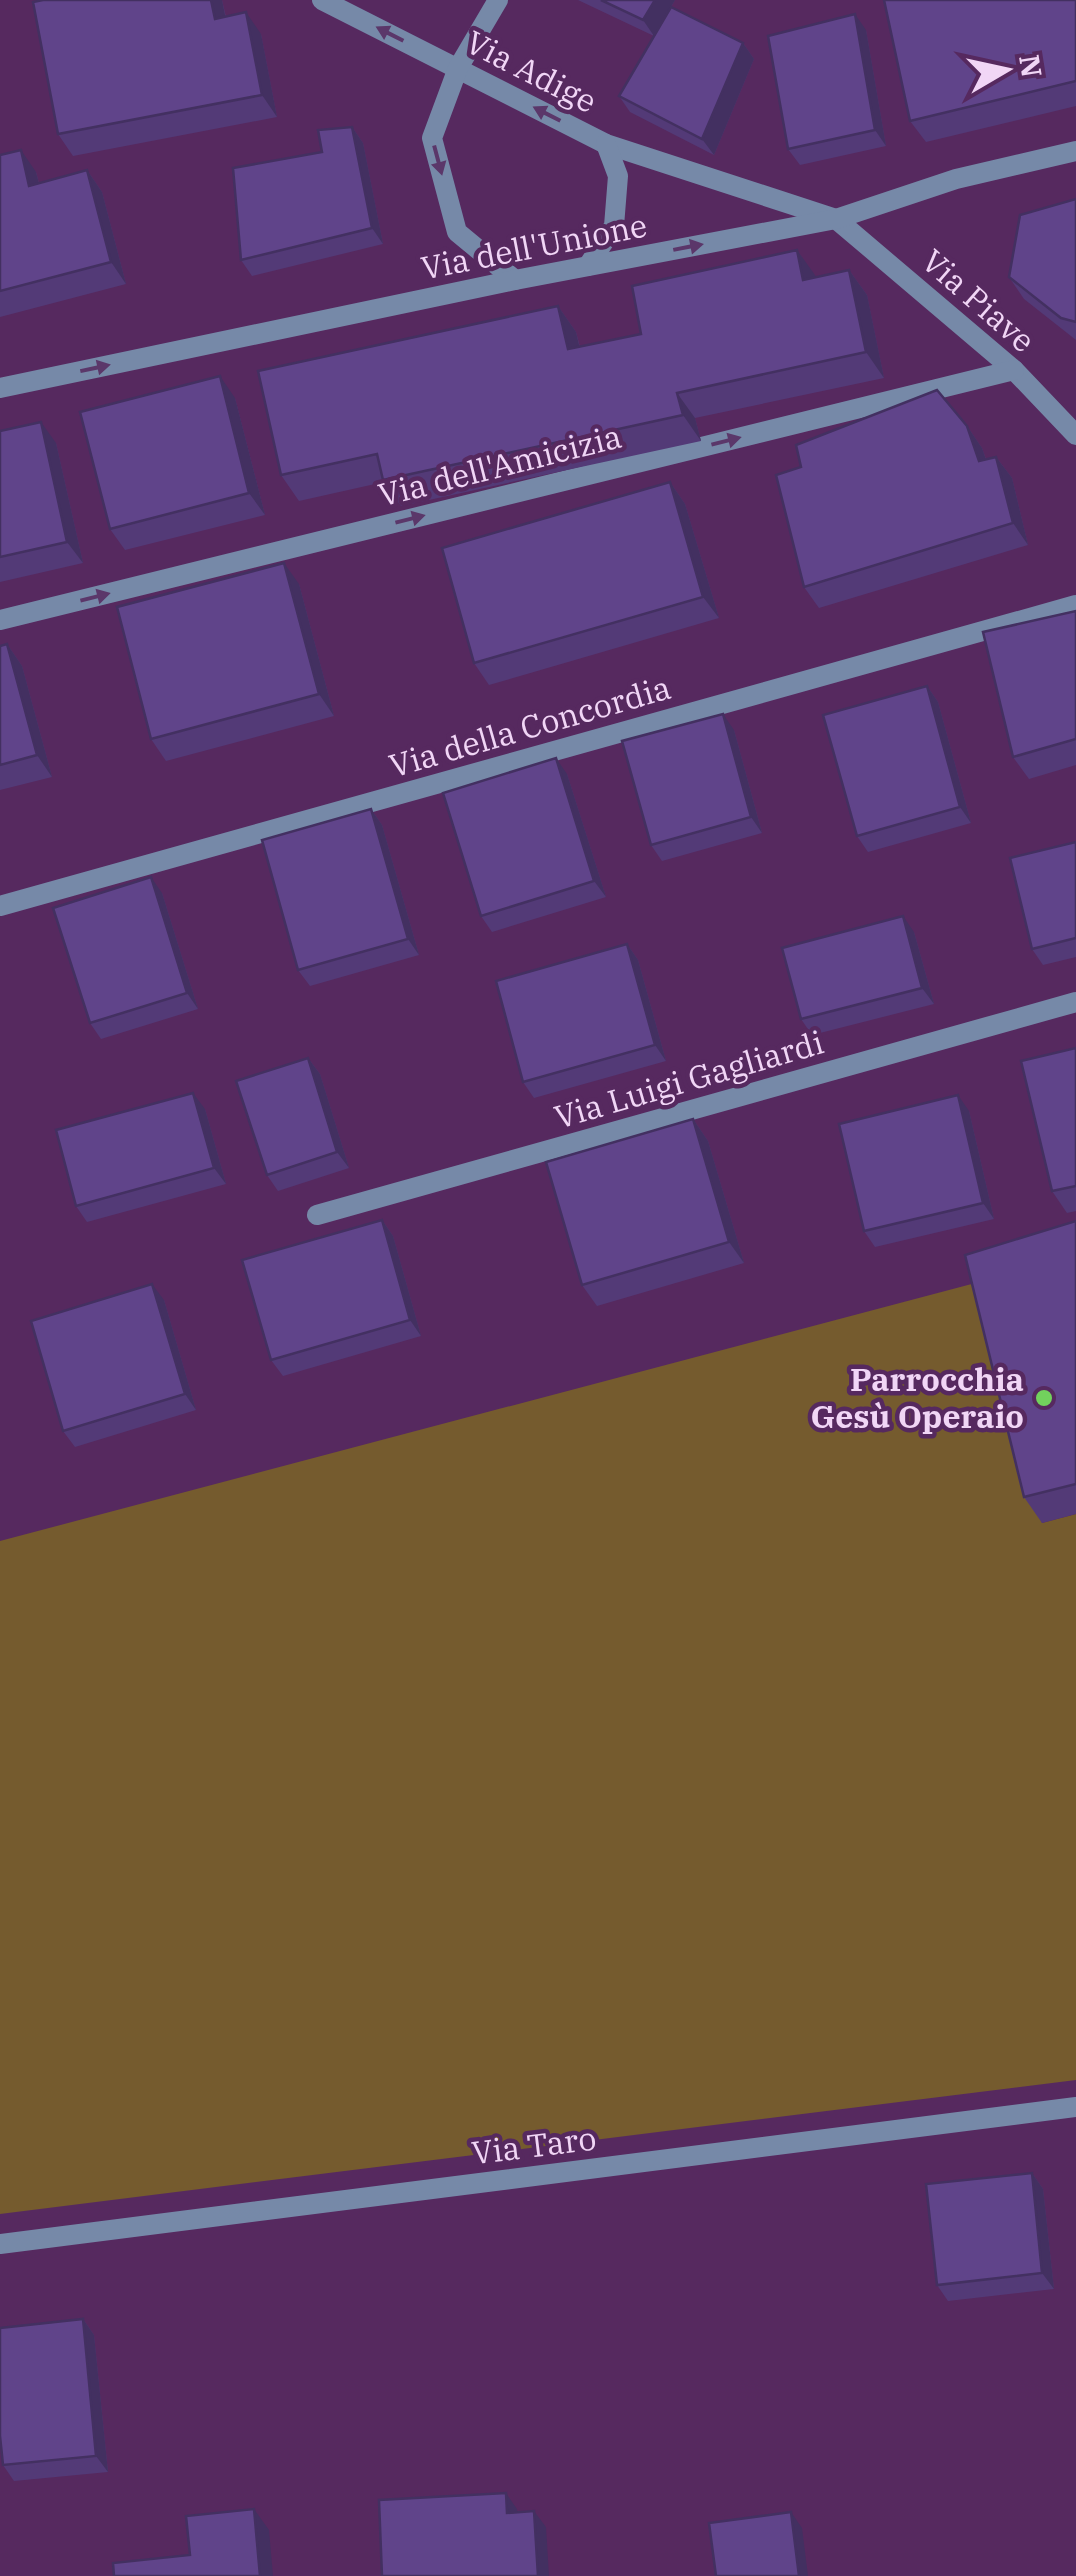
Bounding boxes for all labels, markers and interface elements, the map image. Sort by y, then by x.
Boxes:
street label: Via Adige [459,20,604,122]
north arrow [956,20,1056,120]
one-way arrow [376,26,405,43]
text: N [1011,52,1051,80]
one-way arrow [533,106,562,123]
one-way arrow [431,145,447,176]
street label: Via dell'Unione [417,204,650,288]
one-way arrow [673,239,704,254]
street label: Via Piave [913,240,1044,361]
one-way arrow [80,360,111,376]
street label: Via dell'Amicizia [374,415,626,516]
one-way arrow [711,433,742,448]
one-way arrow [395,511,426,526]
one-way arrow [80,588,111,604]
street label: Via della Concordia [384,666,675,786]
street label: Via Luigi Gagliardi [549,1021,828,1138]
place label: Parrocchia Gesù Operaio [810,1358,1024,1437]
marker: Parrocchia Gesù Operaio [1033,1387,1055,1409]
street label: Via Taro [469,2117,598,2173]

